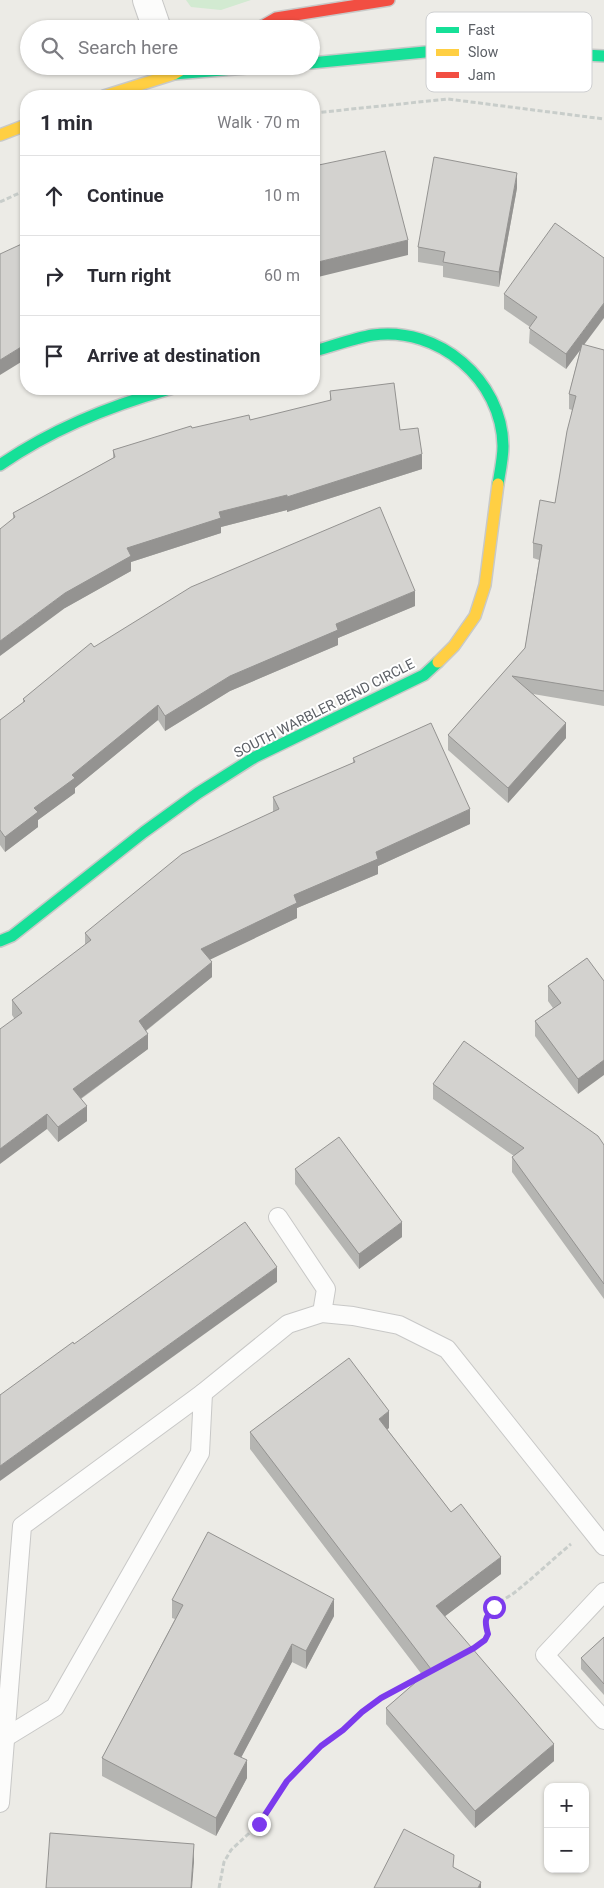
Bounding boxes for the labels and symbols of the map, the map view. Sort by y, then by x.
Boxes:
legend [426,12,592,92]
text: Fast [468,22,495,38]
text: Slow [468,44,499,60]
text: Jam [468,67,496,83]
street label: SOUTH WARBLER BEND CIRCLE [231,655,417,761]
route start [483,1596,506,1619]
route end [248,1813,271,1836]

